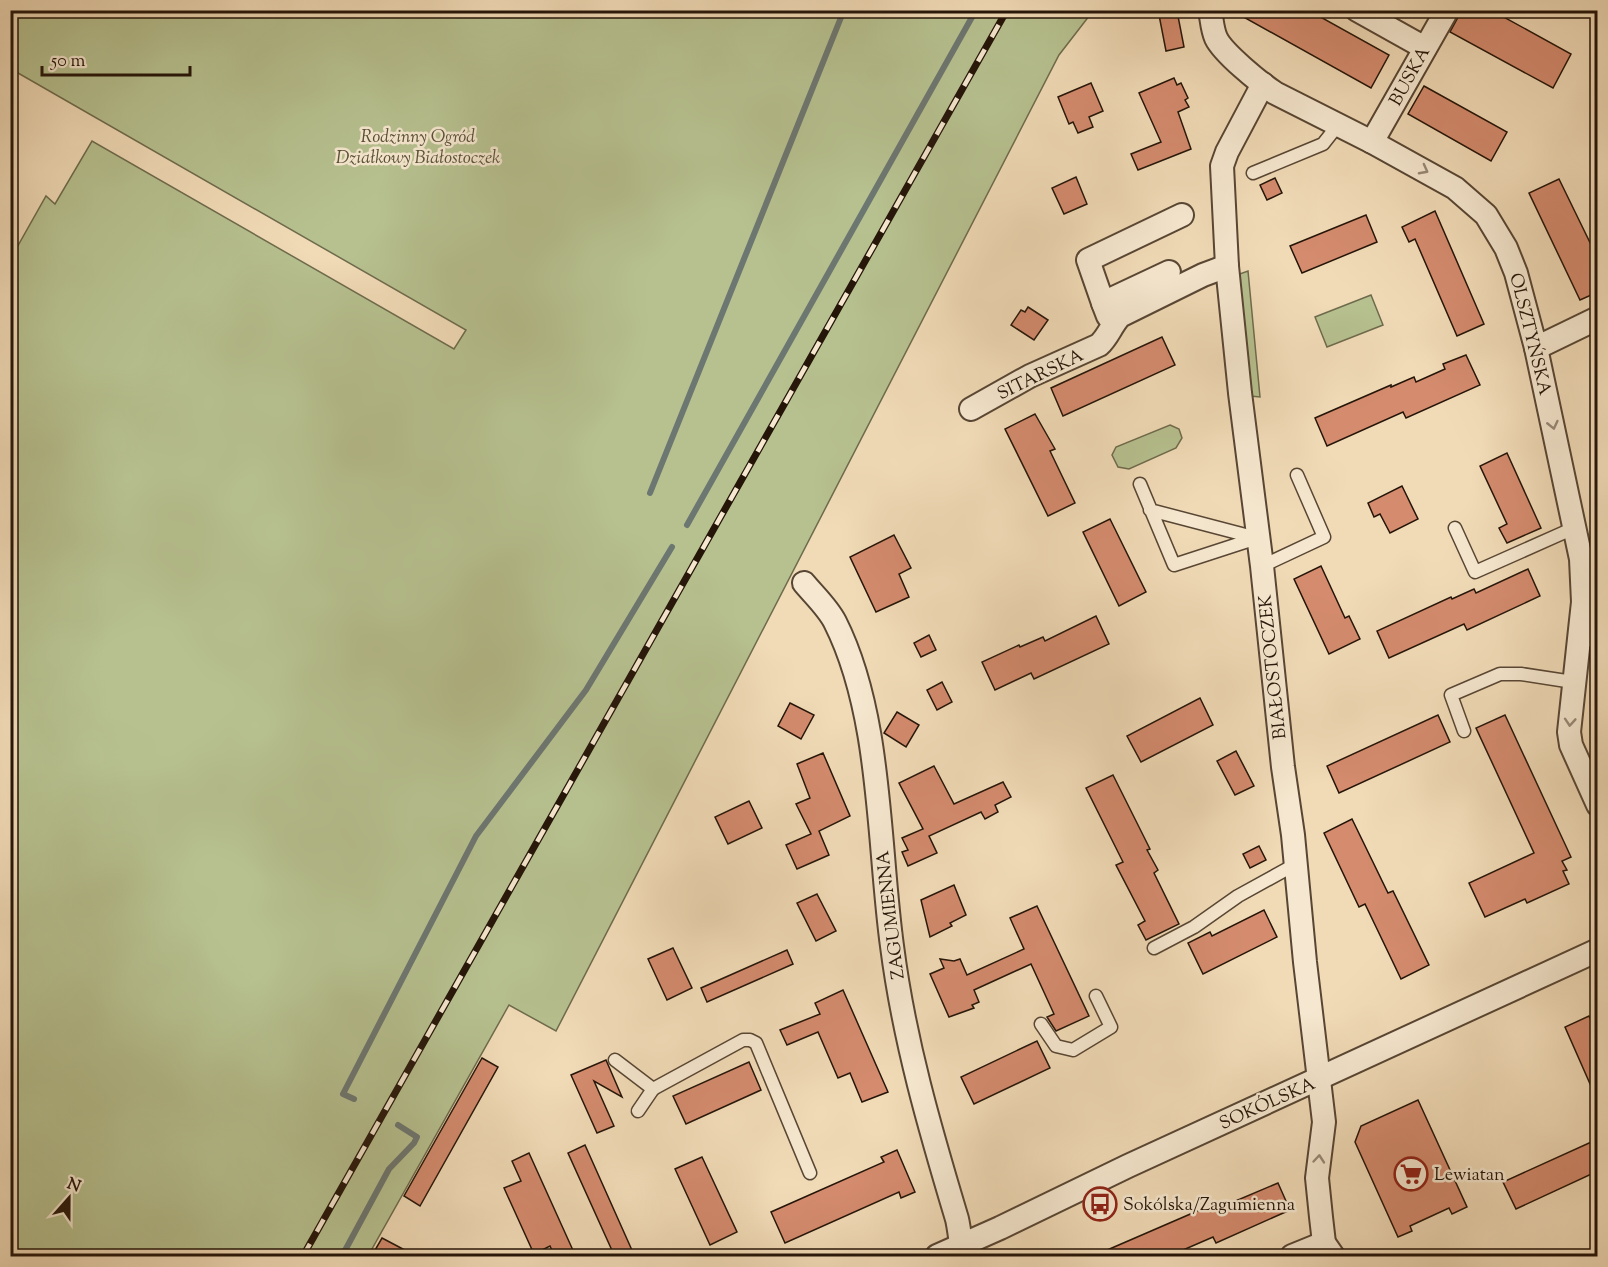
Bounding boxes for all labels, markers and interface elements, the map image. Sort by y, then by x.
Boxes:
scale bar [42,39,190,77]
street label: BUSKA [1384,42,1438,111]
text: 50 m [50,49,86,75]
park label: Rodzinny Ogród Działkowy Białostoczek [336,125,500,172]
one-way arrow [1418,163,1428,174]
street label: OLSZTYŃSKA [1501,270,1558,399]
street label: SITARSKA [993,343,1089,408]
one-way arrow [1546,420,1559,430]
street label: BIAŁOSTOCZEK [1253,593,1295,740]
one-way arrow [1563,717,1576,726]
street label: ZAGUMIENNA [871,848,913,981]
street label: SOKÓLSKA [1215,1071,1320,1138]
one-way arrow [1312,1154,1325,1163]
supermarket icon: Lewiatan [1393,1156,1429,1192]
place label: Lewiatan [1434,1163,1505,1189]
north arrow [39,1168,99,1228]
text: N [63,1173,84,1199]
bus stop icon: Sokólska/Zagumienna [1082,1186,1118,1222]
place label: Sokólska/Zagumienna [1123,1193,1295,1219]

